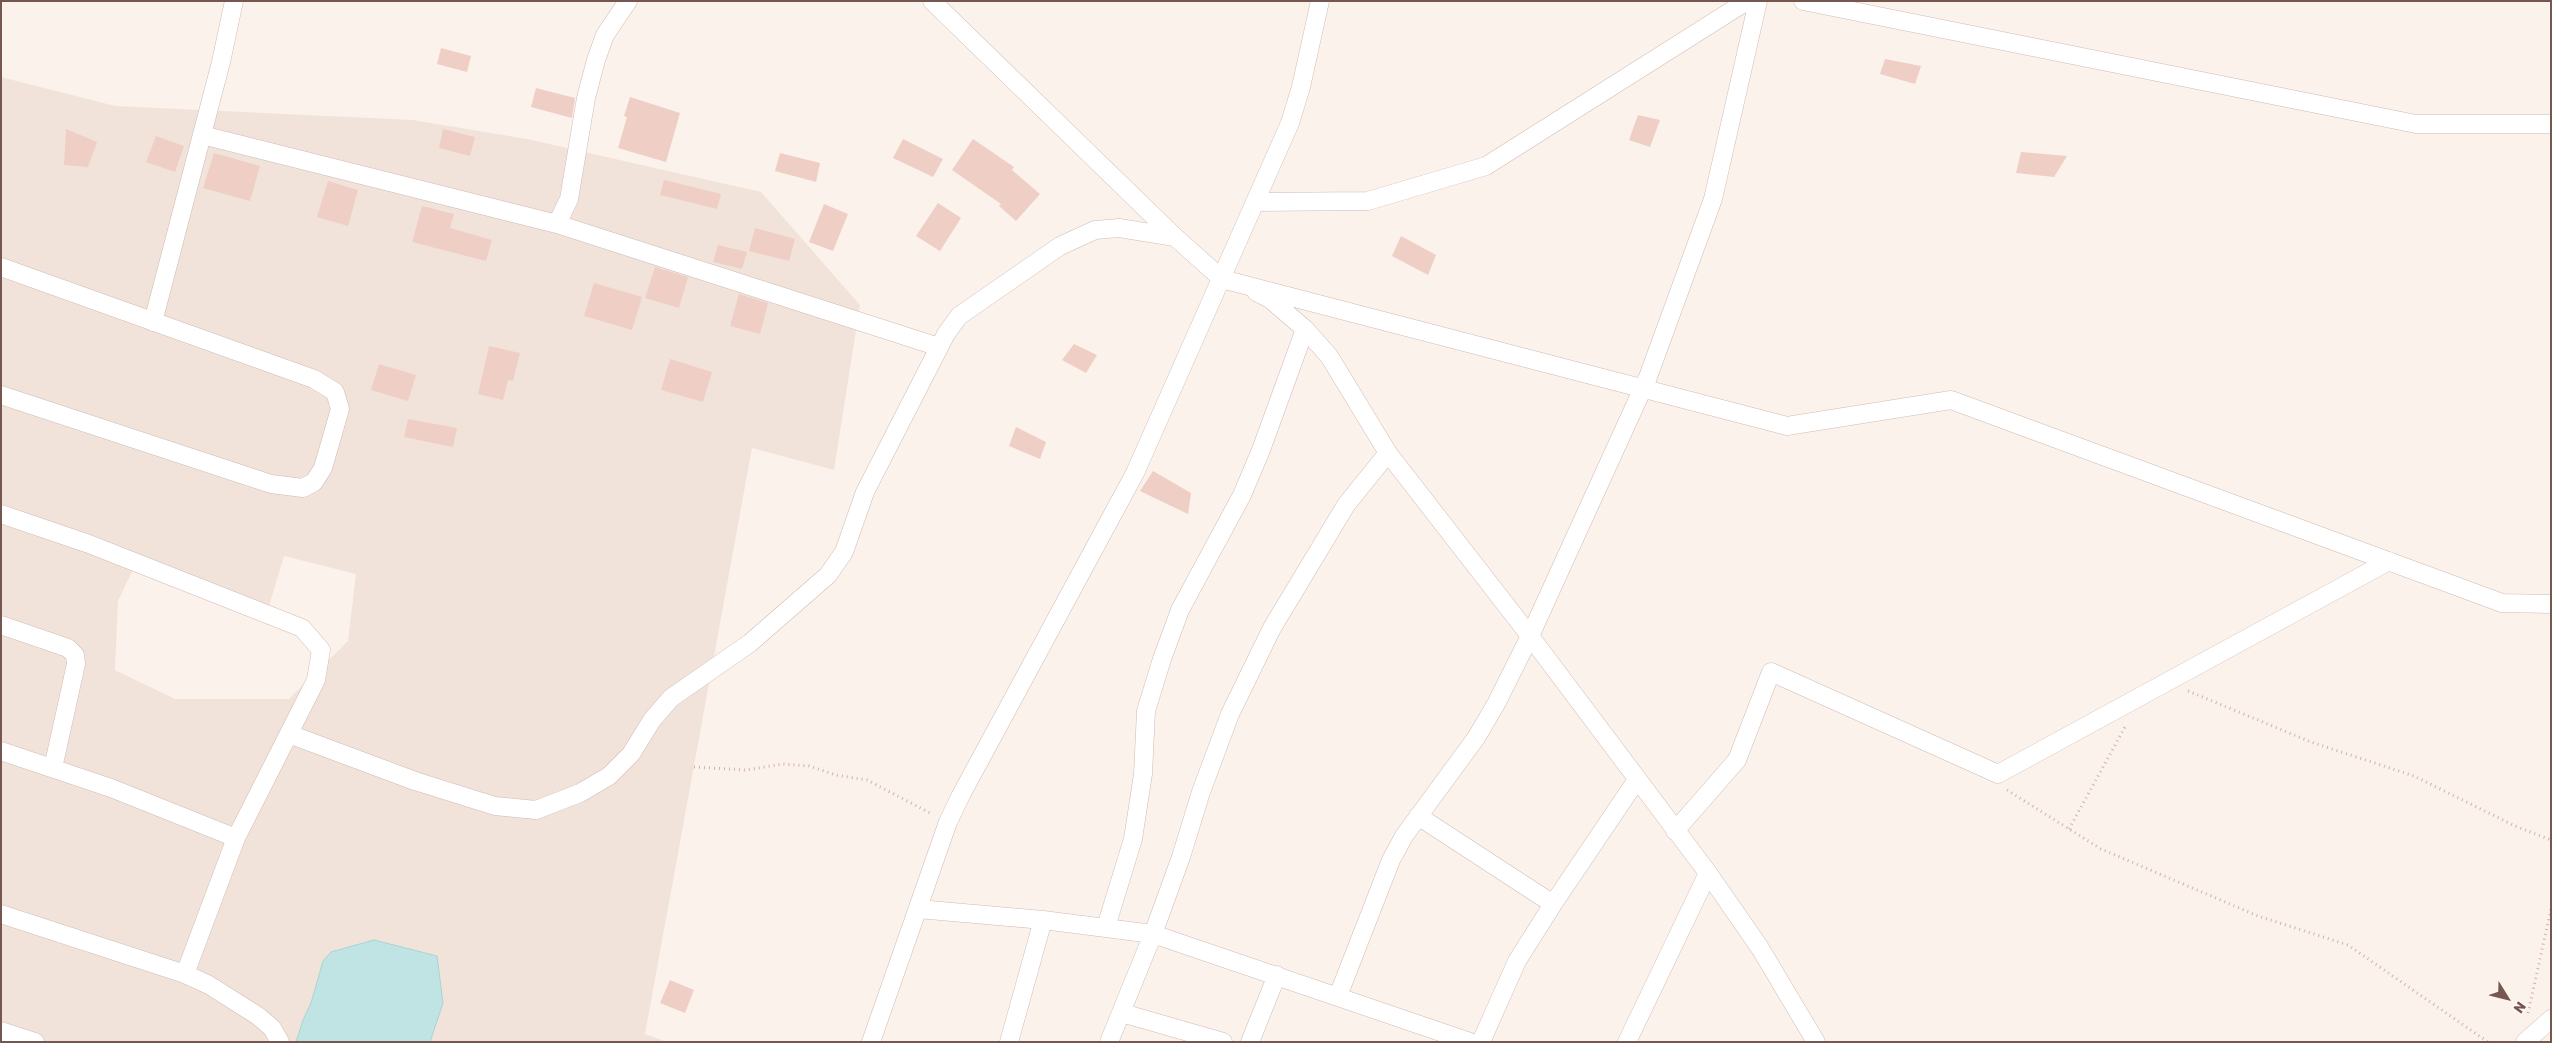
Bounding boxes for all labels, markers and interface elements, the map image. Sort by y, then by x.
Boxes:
north arrow [2482,973,2532,1023]
text: N [2510,998,2529,1016]

